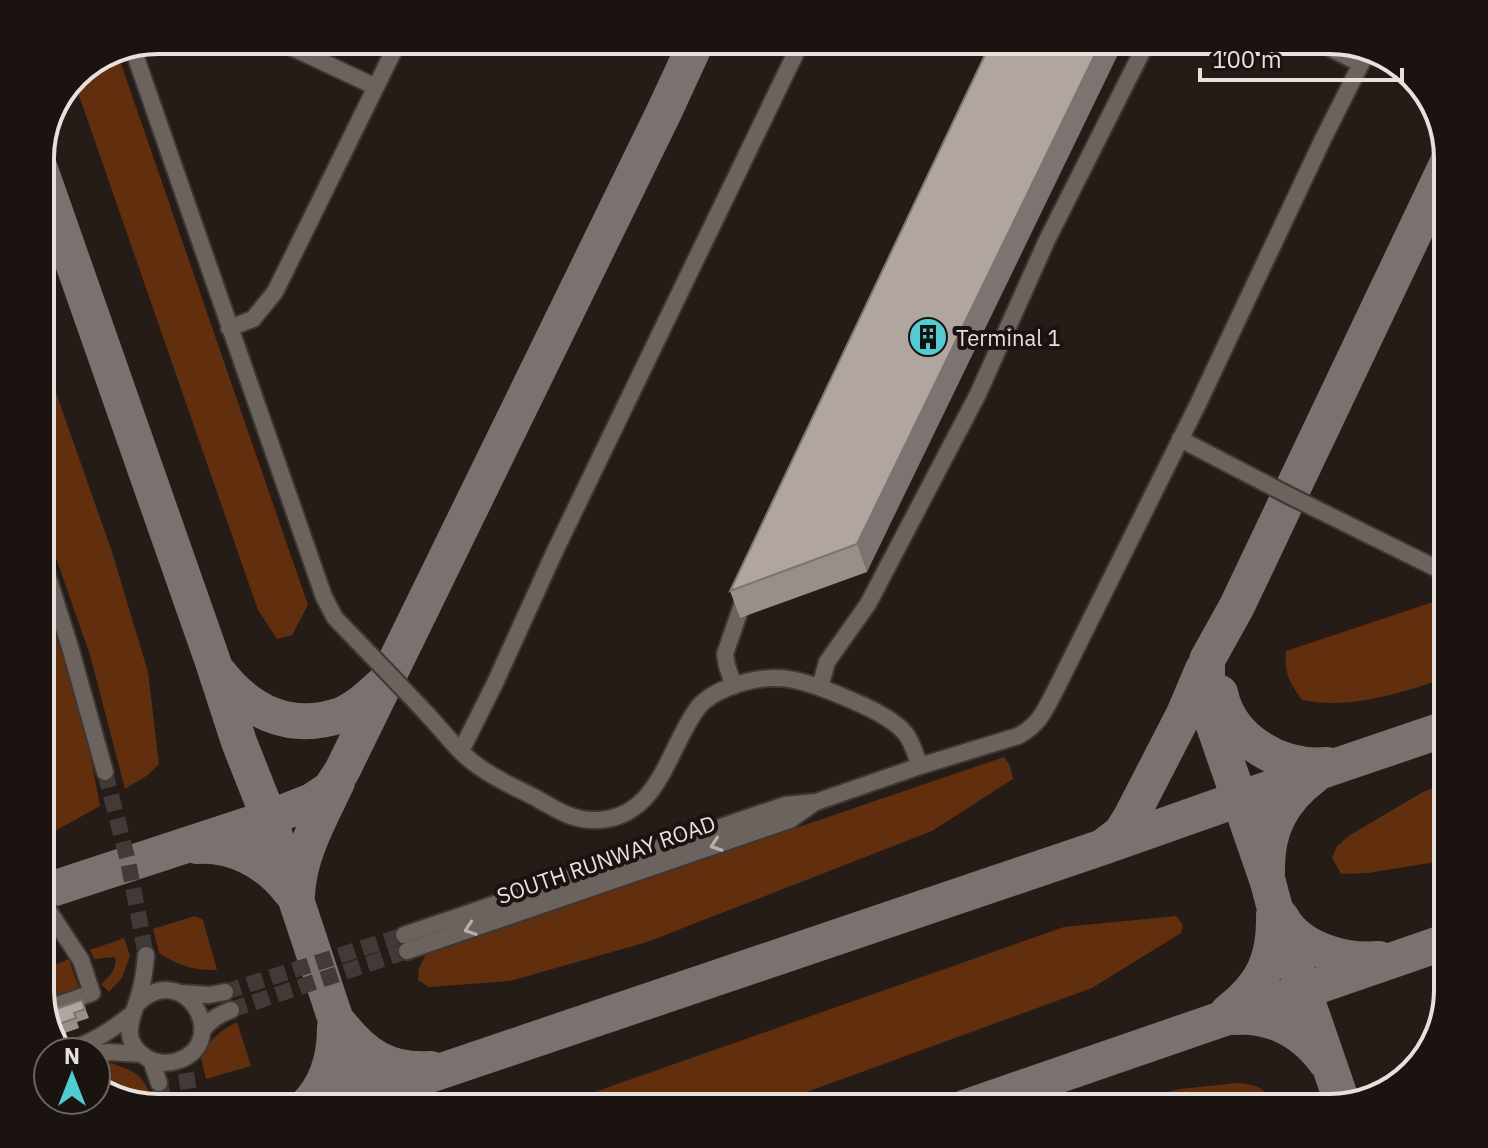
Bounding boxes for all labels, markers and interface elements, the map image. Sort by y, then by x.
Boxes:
scale bar [1200,32,1402,82]
text: 100 m [1212,43,1282,75]
building icon: Terminal 1 [907,316,949,358]
place label: Terminal 1 [956,323,1061,352]
street label: SOUTH RUNWAY ROAD [493,808,719,910]
one-way arrow [710,835,724,851]
one-way arrow [464,920,478,936]
north arrow [32,1036,112,1116]
text: N [64,1041,80,1070]

